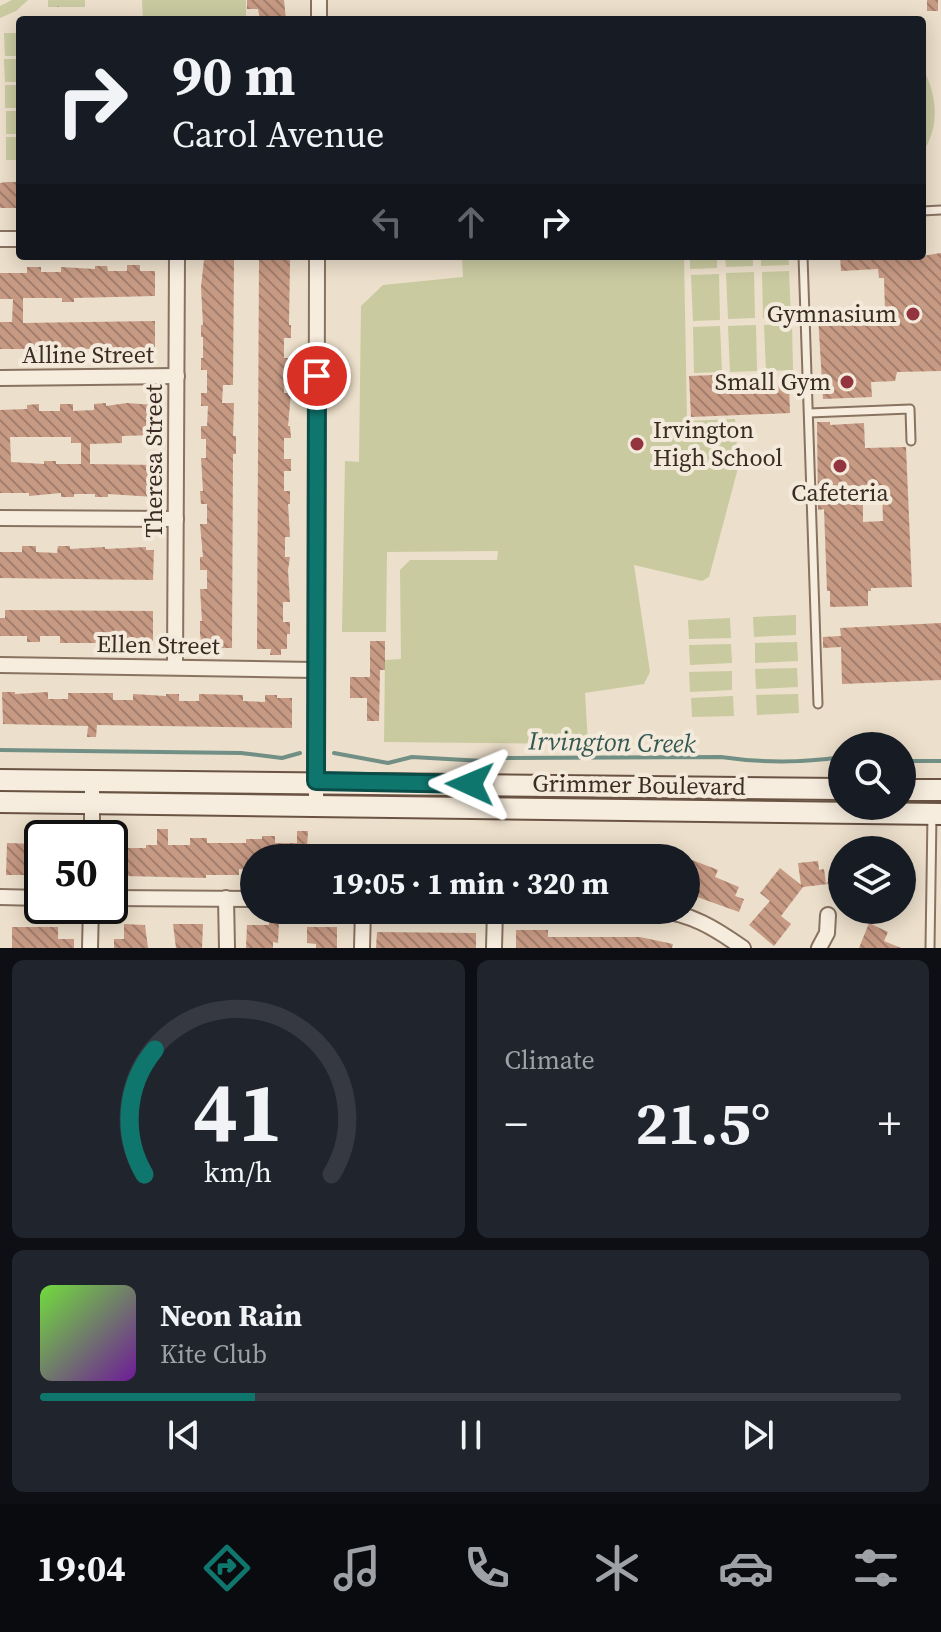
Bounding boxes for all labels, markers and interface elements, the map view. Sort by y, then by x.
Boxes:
text: 90 m [172,37,295,114]
icon: right [40,48,144,152]
text: Carol Avenue [172,110,384,159]
icon: left [365,200,409,244]
icon: ahead [449,200,493,244]
icon: right [533,200,577,244]
place label: Gymnasium [767,297,897,330]
marker: Gymnasium [904,305,922,323]
street label: Alline Street [22,338,154,371]
pin [283,342,351,410]
icon: arrive [295,354,339,398]
place label: Small Gym [715,365,831,398]
marker: Small Gym [838,373,856,391]
street label: Theresa Street [137,384,170,538]
place label: Irvington High School [653,413,783,474]
marker: Irvington High School [628,435,646,453]
marker: Cafeteria [831,457,849,475]
place label: Cafeteria [791,476,889,509]
street label: Ellen Street [96,627,220,662]
water label: Irvington Creek [527,723,697,761]
map controls [828,732,916,924]
button: search [828,732,916,820]
position arrow [428,742,512,826]
street label: Grimmer Boulevard [532,766,746,803]
speed limit sign: 50 [24,820,128,924]
button: layers [828,836,916,924]
text: 19:05 · 1 min · 320 m [331,863,609,904]
text: Climate [505,1042,595,1078]
text: 41 [193,1055,283,1169]
text: 21.5° [635,1082,770,1164]
text: − [505,1093,528,1154]
text: + [878,1093,901,1154]
text: km/h [204,1152,272,1192]
text: Neon Rain [160,1295,302,1336]
text: Kite Club [160,1336,267,1372]
icon: previous [162,1413,206,1457]
icon: pause [449,1413,493,1457]
icon: next [736,1413,780,1457]
icon: directions [199,1540,255,1596]
icon: music [329,1540,385,1596]
icon: phone [459,1540,515,1596]
icon: climate [589,1540,645,1596]
icon: car [718,1540,774,1596]
icon: filters [848,1540,904,1596]
text: 19:04 [37,1544,126,1593]

